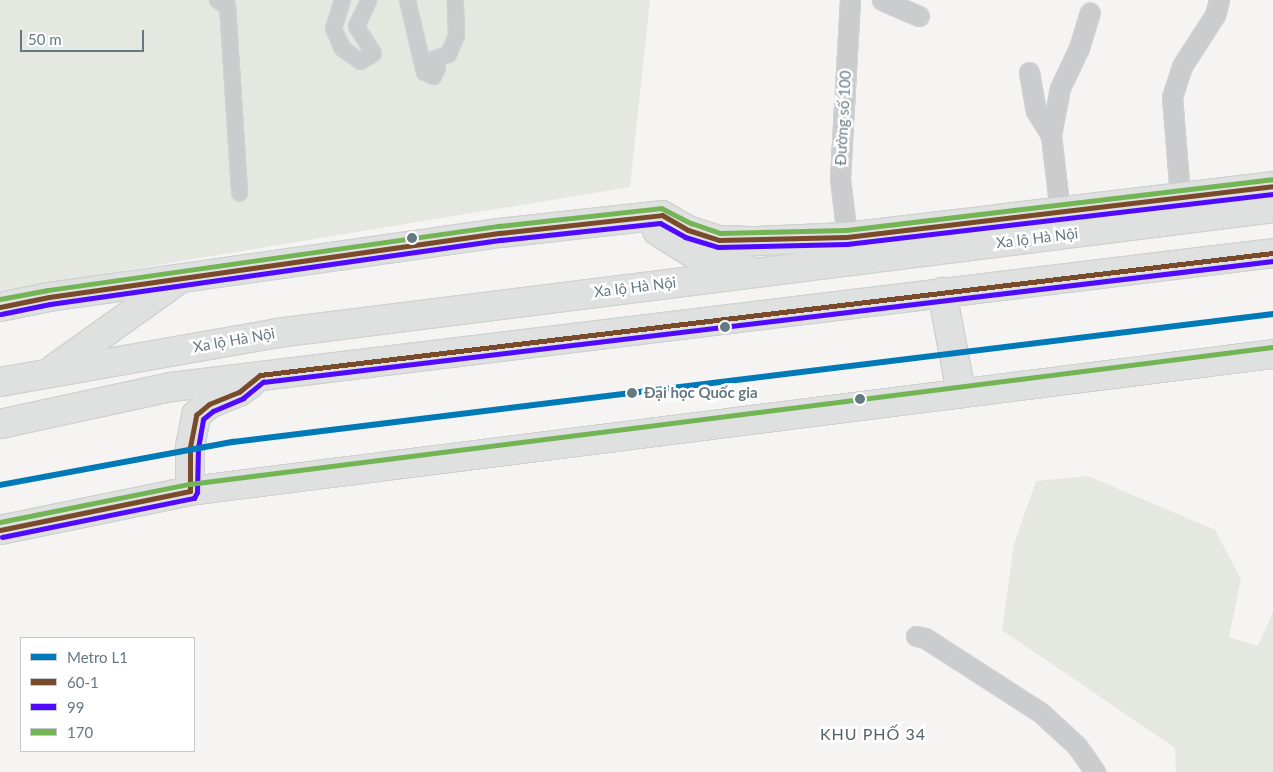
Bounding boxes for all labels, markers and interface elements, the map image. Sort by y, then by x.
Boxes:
scale bar [22,20,146,52]
text: 50 m [28,30,62,48]
street label: Đường số 100 [832,70,854,166]
street label: Xa lộ Hà Nội [995,224,1079,252]
unlabelled marker [407,233,417,243]
street label: Xa lộ Hà Nội [593,273,677,301]
unlabelled marker [720,322,730,332]
street label: Xa lộ Hà Nội [192,324,276,356]
place label: Đại học Quốc gia [644,384,758,402]
marker: Đại học Quốc gia [624,385,640,401]
unlabelled marker [855,394,865,404]
legend [20,637,195,752]
text: Metro L1 [67,648,128,666]
text: 60-1 [67,673,99,691]
text: 99 [67,698,84,716]
text: 170 [67,723,93,741]
district label: KHU PHỐ 34 [819,724,927,744]

